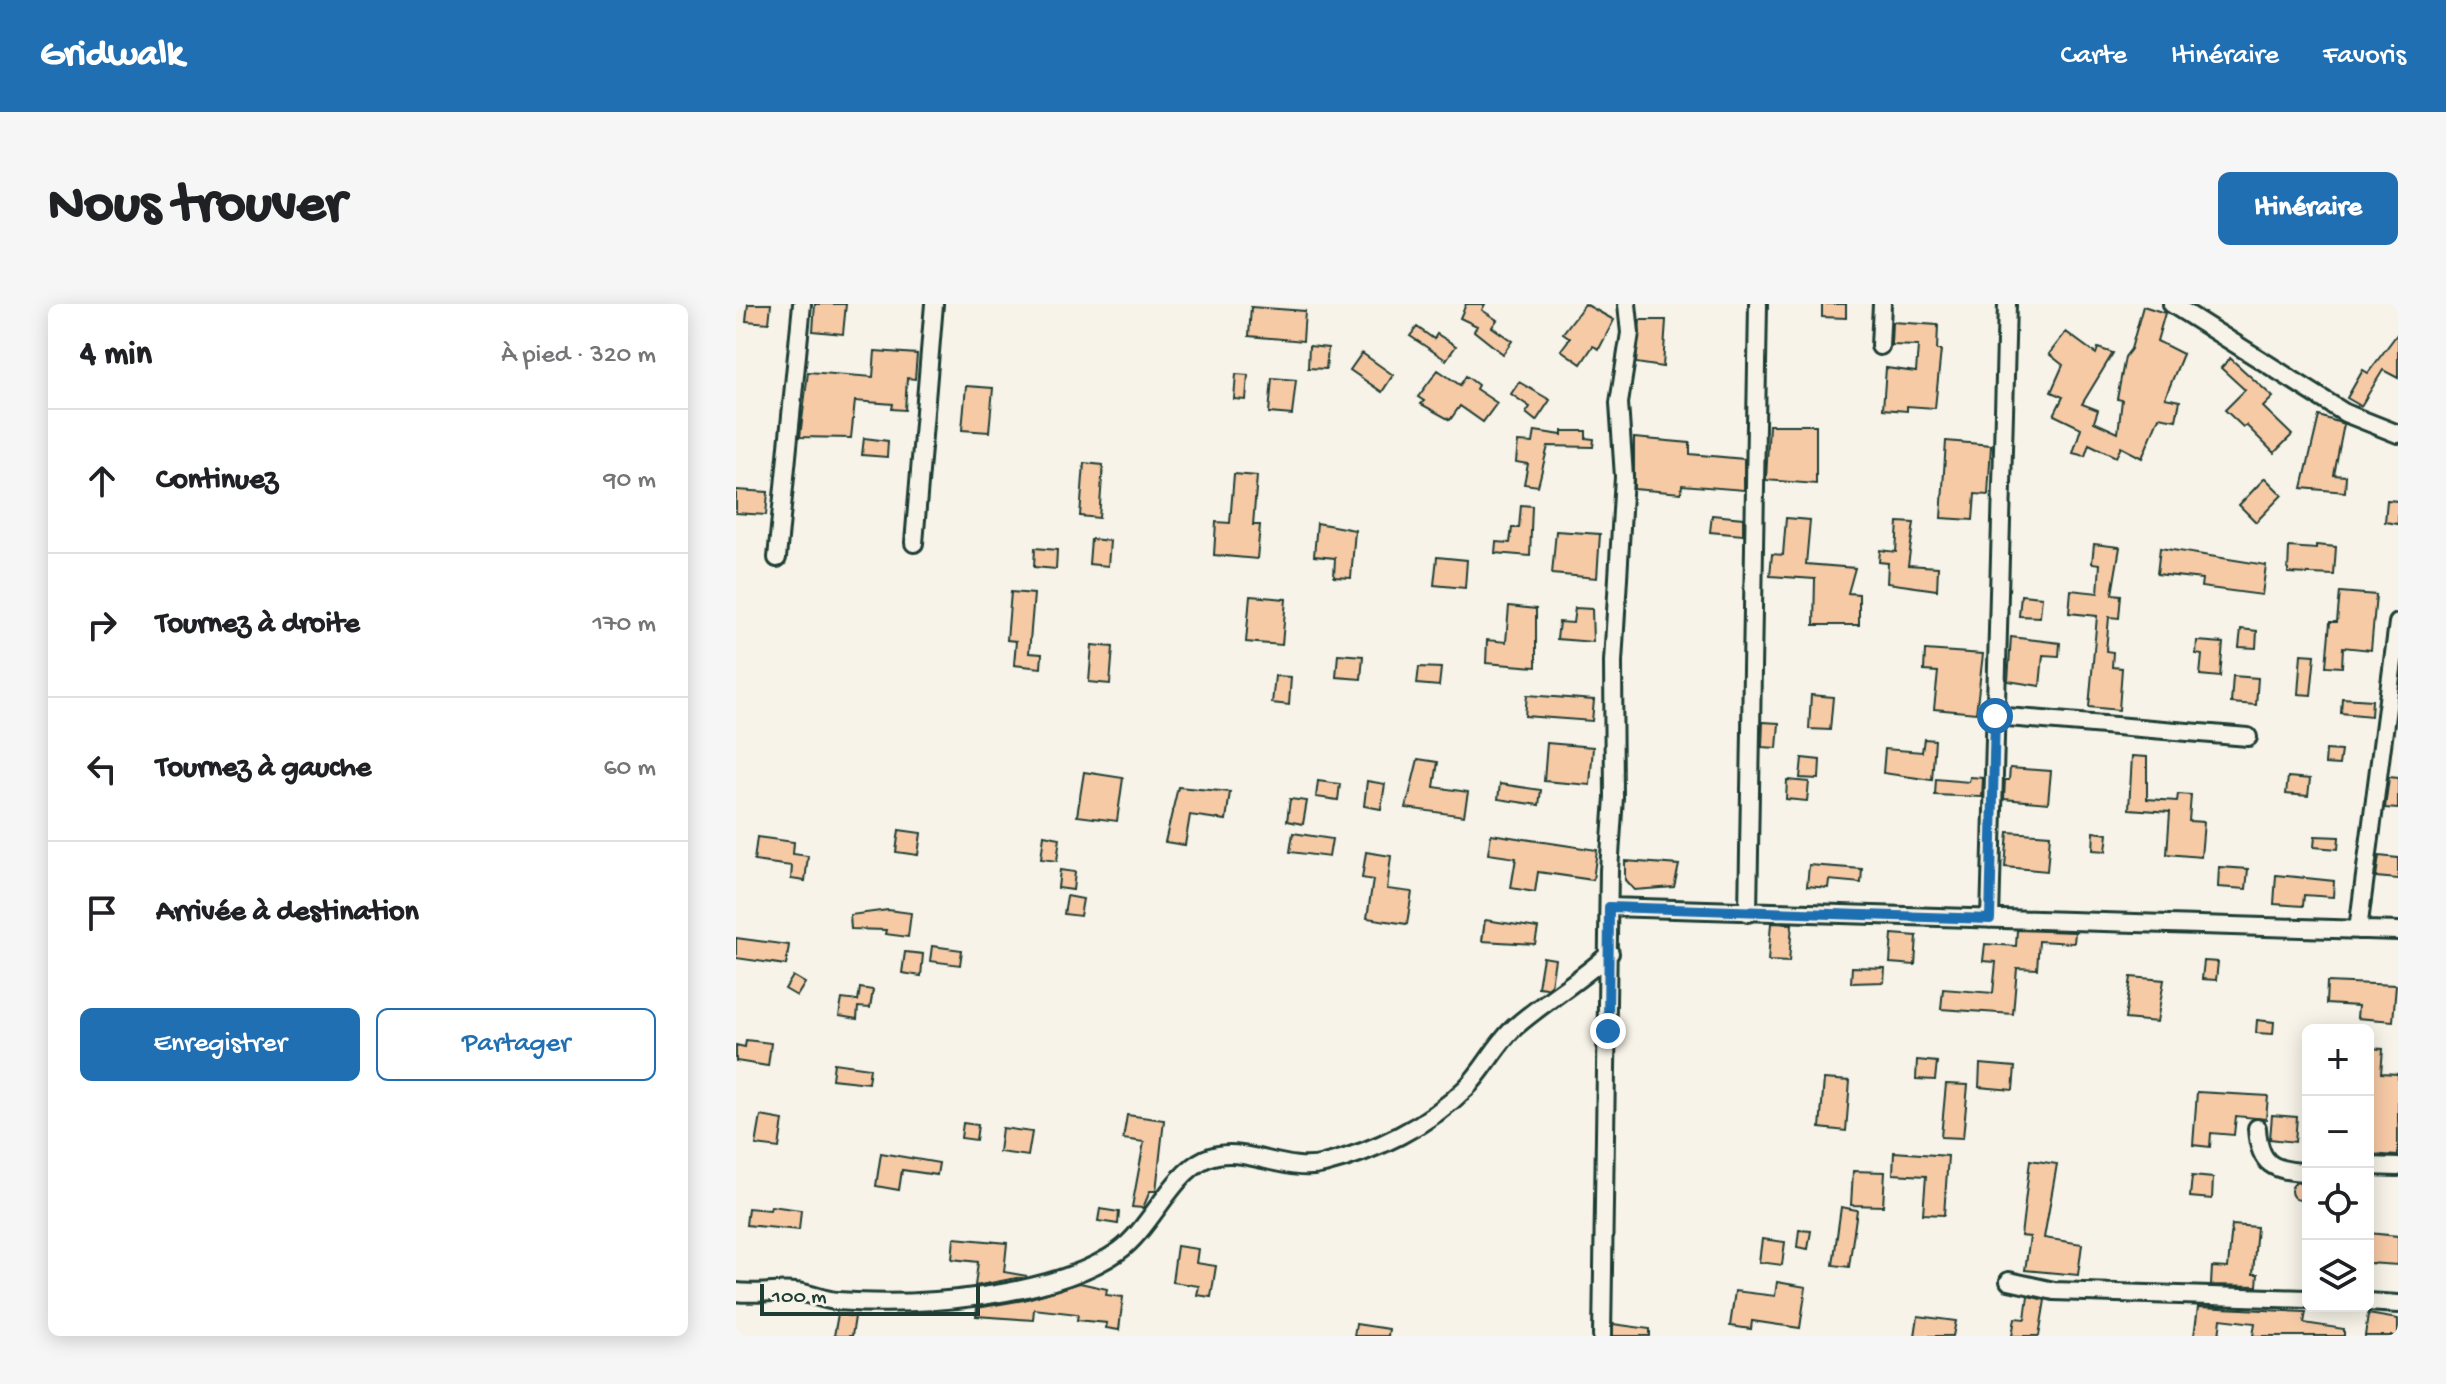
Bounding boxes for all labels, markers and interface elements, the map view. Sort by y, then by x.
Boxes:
text: Gridwalk [40,34,184,78]
text: Carte [2061,40,2127,73]
text: Itinéraire [2171,40,2279,73]
text: Favoris [2323,40,2406,73]
button: Itinéraire [2218,172,2398,245]
text: Nous trouver [48,175,345,241]
text: 4 min [80,336,152,376]
text: À pied · 320 m [501,341,656,372]
icon: ahead [80,459,124,503]
text: Continuez [156,464,278,499]
text: 90 m [604,466,656,497]
icon: right [80,603,124,647]
text: Tournez à droite [156,608,360,643]
text: 170 m [593,610,656,641]
route start [1977,698,2013,734]
icon: left [80,747,124,791]
text: Tournez à gauche [156,752,371,787]
text: 60 m [603,754,656,785]
icon: arrive [80,891,124,935]
text: Arrivée à destination [156,896,419,931]
button: Enregistrer [80,1008,360,1081]
button: Partager [376,1008,656,1081]
route end [1590,1013,1626,1049]
map controls [2302,1024,2374,1312]
button: + [2302,1024,2374,1096]
button: − [2302,1096,2374,1168]
button: locate [2302,1168,2374,1240]
button: layers [2302,1240,2374,1312]
scale bar [760,1280,980,1316]
text: 100 m [772,1285,827,1311]

